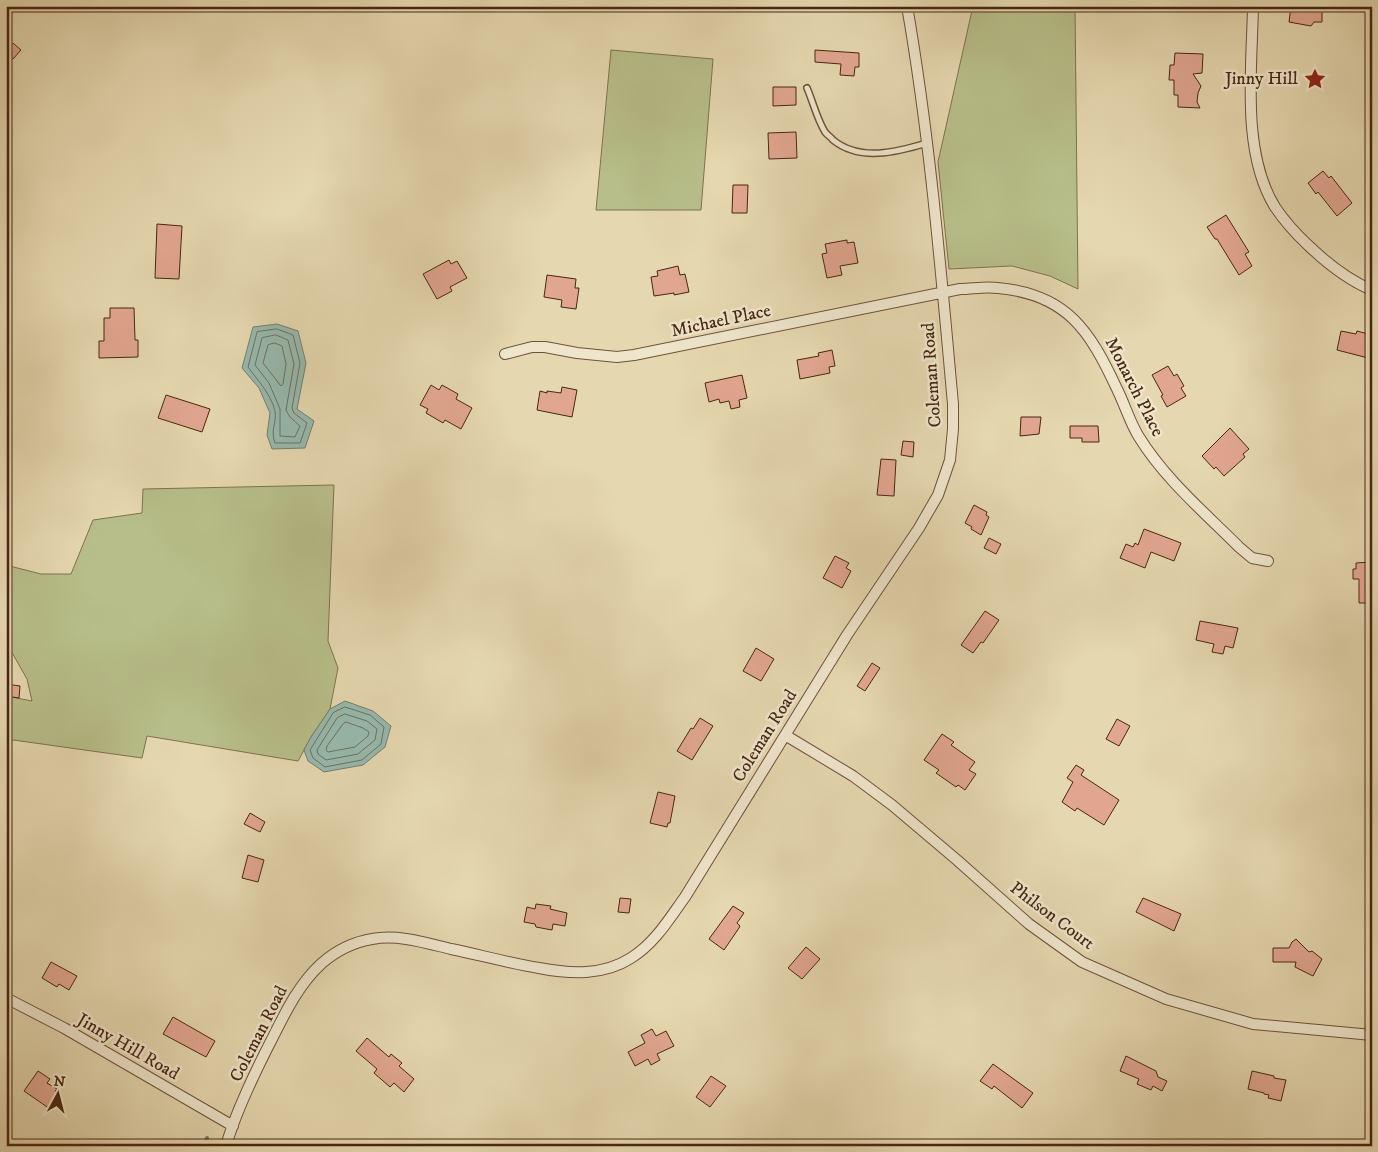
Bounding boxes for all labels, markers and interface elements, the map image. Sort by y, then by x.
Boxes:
place icon: Jinny Hill [1302,66,1328,92]
place label: Jinny Hill [1223,68,1299,90]
street label: Michael Place [669,300,773,342]
street label: Coleman Road [917,322,947,428]
street label: Monarch Place [1100,334,1168,440]
street label: Coleman Road [728,686,802,786]
street label: Philson Court [1006,877,1099,955]
street label: Coleman Road [225,982,293,1086]
street label: Jinny Hill Road [71,1008,183,1085]
north arrow [32,1070,82,1120]
text: N [53,1072,67,1092]

